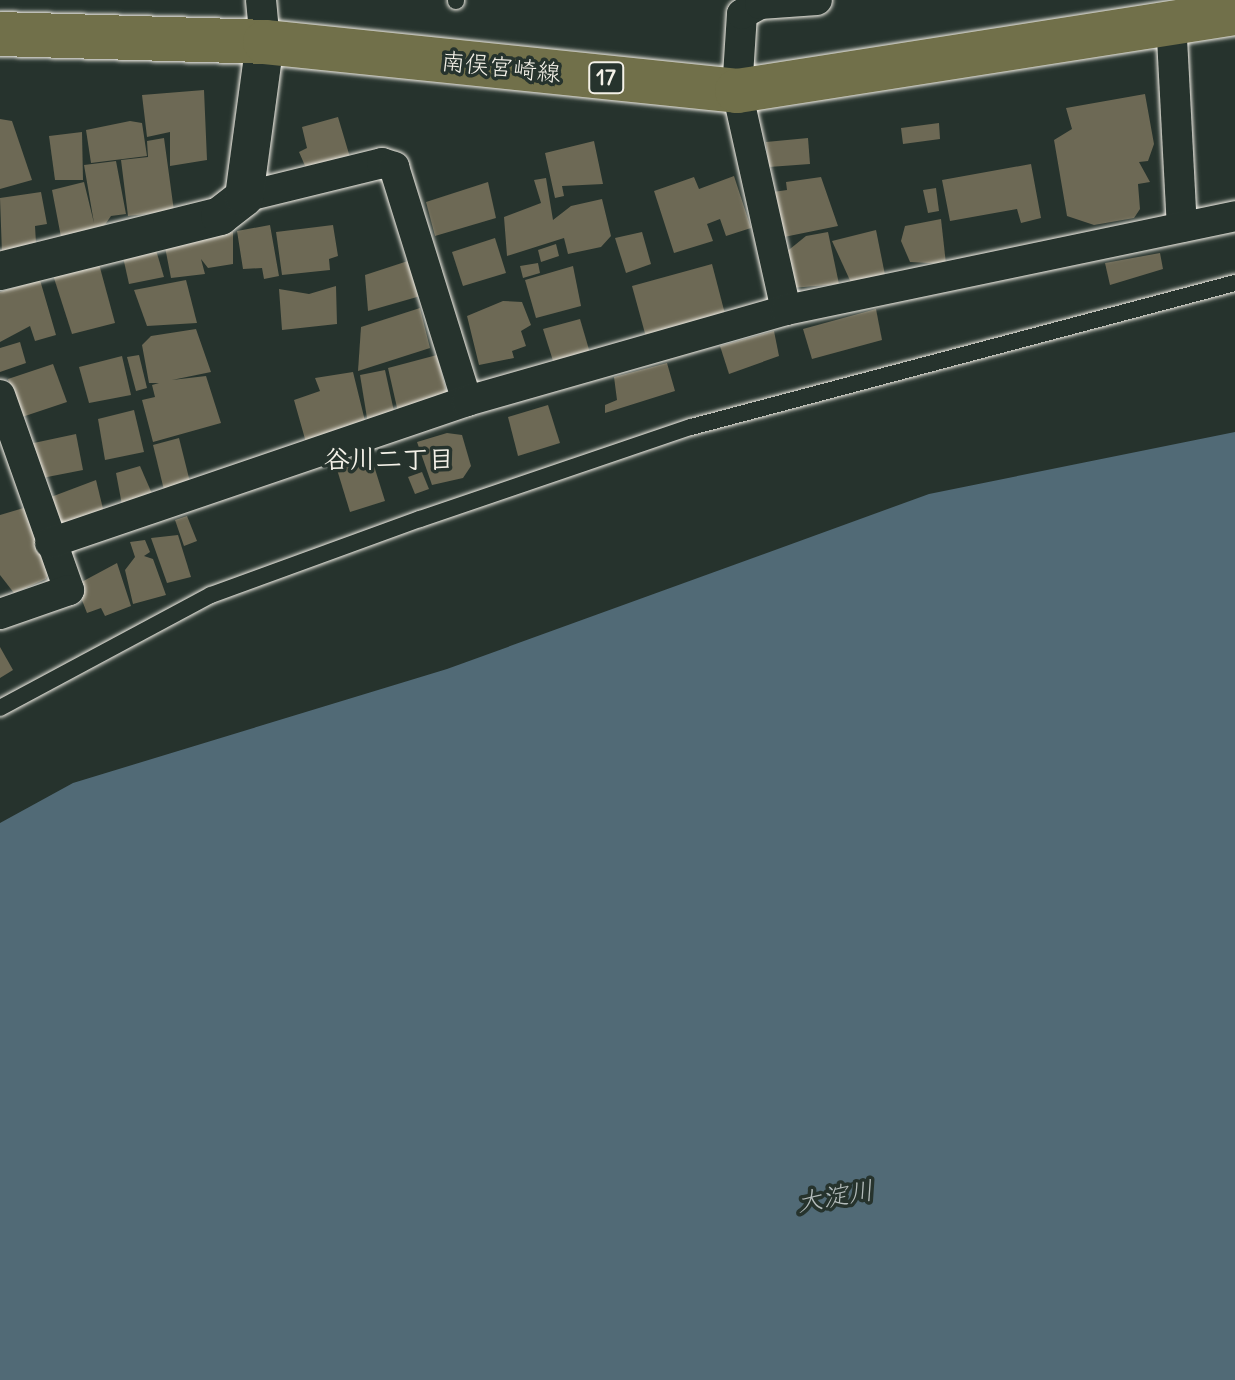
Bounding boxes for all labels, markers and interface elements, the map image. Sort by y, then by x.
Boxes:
street label: 南俣宮崎線 [440,46,562,88]
road number: 17 [588,60,624,96]
district label: 谷川二丁目 [324,443,454,475]
water label: 大淀川 [794,1174,876,1218]

